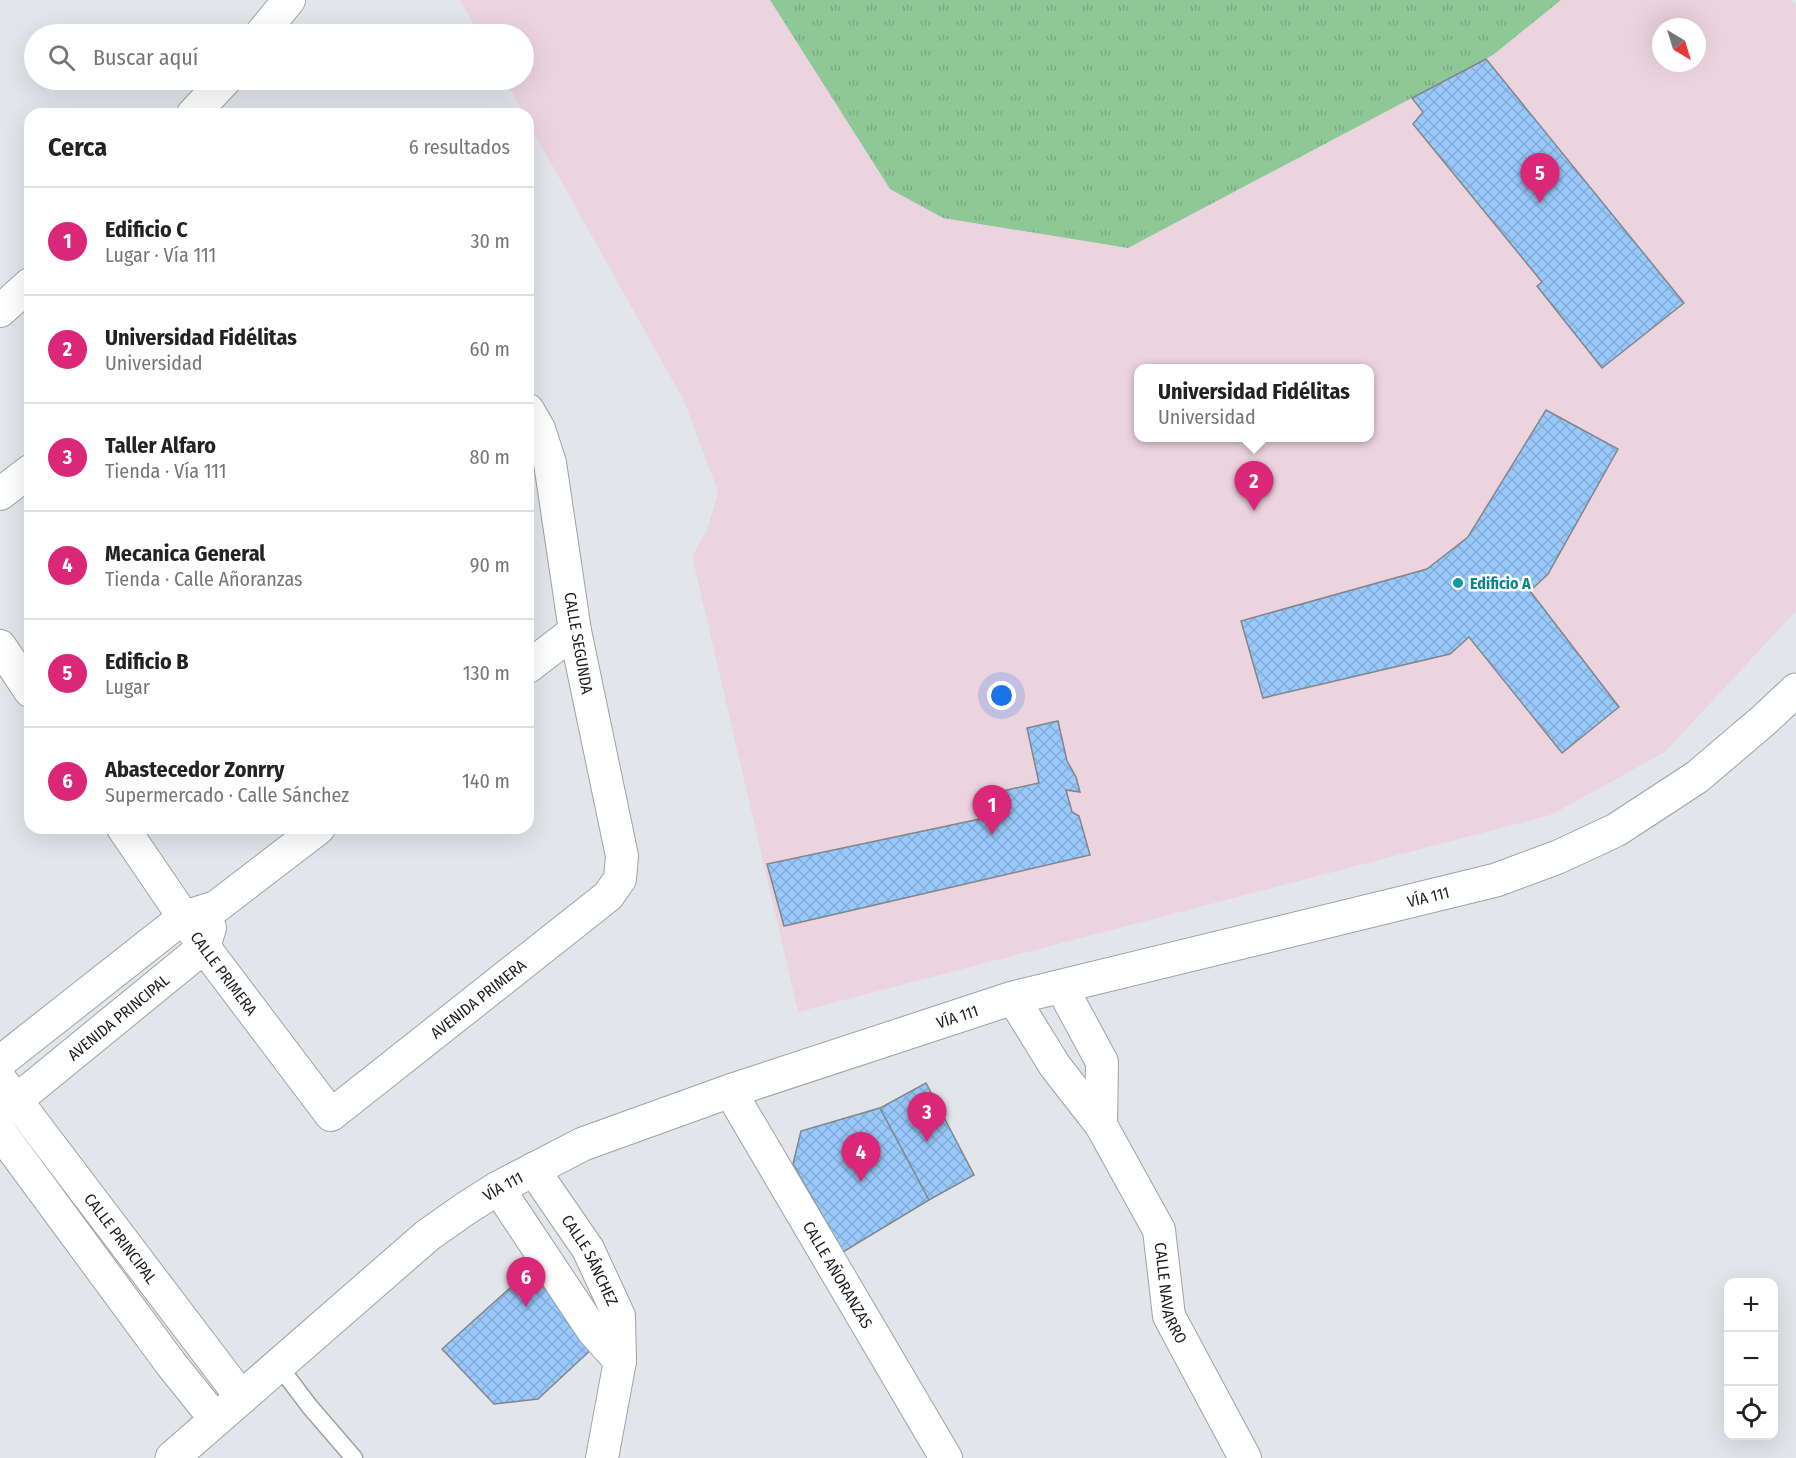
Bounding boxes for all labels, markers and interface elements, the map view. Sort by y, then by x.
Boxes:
north arrow [1652,18,1706,72]
search box [24,24,534,90]
icon: search [45,41,78,74]
text: Buscar aquí [93,44,198,71]
text: Cerca [48,132,107,163]
text: 6 resultados [409,135,510,159]
pin: 5 [1520,154,1560,203]
text: Edificio C [105,216,188,243]
text: 1 [63,229,72,253]
text: 30 m [470,229,510,253]
text: Lugar · Vía 111 [105,243,216,267]
text: Universidad Fidélitas [105,324,297,351]
text: 2 [63,337,72,361]
text: 60 m [470,337,510,361]
text: Universidad [105,351,203,375]
popup [1134,364,1374,442]
text: Universidad Fidélitas [1158,378,1350,405]
text: Universidad [1158,405,1256,429]
text: Taller Alfaro [105,432,216,459]
text: 3 [63,445,72,469]
text: 80 m [470,445,510,469]
text: Tienda · Vía 111 [105,459,227,483]
pin: 2 [1234,462,1274,511]
text: Mecanica General [105,540,265,567]
text: 4 [62,553,73,577]
text: 90 m [470,553,510,577]
text: Tienda · Calle Añoranzas [105,567,303,591]
place label: Edificio A [1470,574,1531,593]
marker: Edificio A [1451,576,1465,590]
street label: CALLE SEGUNDA [560,591,597,696]
text: Edificio B [105,648,189,675]
text: 5 [63,661,72,685]
text: 130 m [463,661,510,685]
text: Lugar [105,675,150,699]
your location [987,681,1016,710]
text: Abastecedor Zonrry [105,756,285,783]
text: 6 [62,769,73,793]
text: 140 m [462,769,510,793]
text: Supermercado · Calle Sánchez [105,783,349,807]
pin: 1 [972,786,1012,835]
street label: VÍA 111 [1405,883,1451,911]
street label: CALLE PRIMERA [186,928,261,1020]
street label: AVENIDA PRIMERA [427,955,530,1043]
street label: AVENIDA PRINCIPAL [64,970,173,1065]
street label: VÍA 111 [934,1001,981,1033]
pin: 3 [908,1092,946,1142]
pin: 4 [842,1132,880,1182]
street label: VÍA 111 [479,1168,526,1205]
street label: CALLE PRINCIPAL [80,1190,161,1288]
street label: CALLE SÁNCHEZ [557,1211,622,1309]
street label: CALLE AÑORANZAS [799,1218,877,1332]
street label: CALLE NAVARRO [1151,1241,1191,1347]
pin: 6 [506,1258,546,1307]
map controls [1724,1278,1778,1440]
button: + [1724,1278,1778,1332]
button: − [1724,1332,1778,1386]
button: locate [1724,1386,1778,1440]

